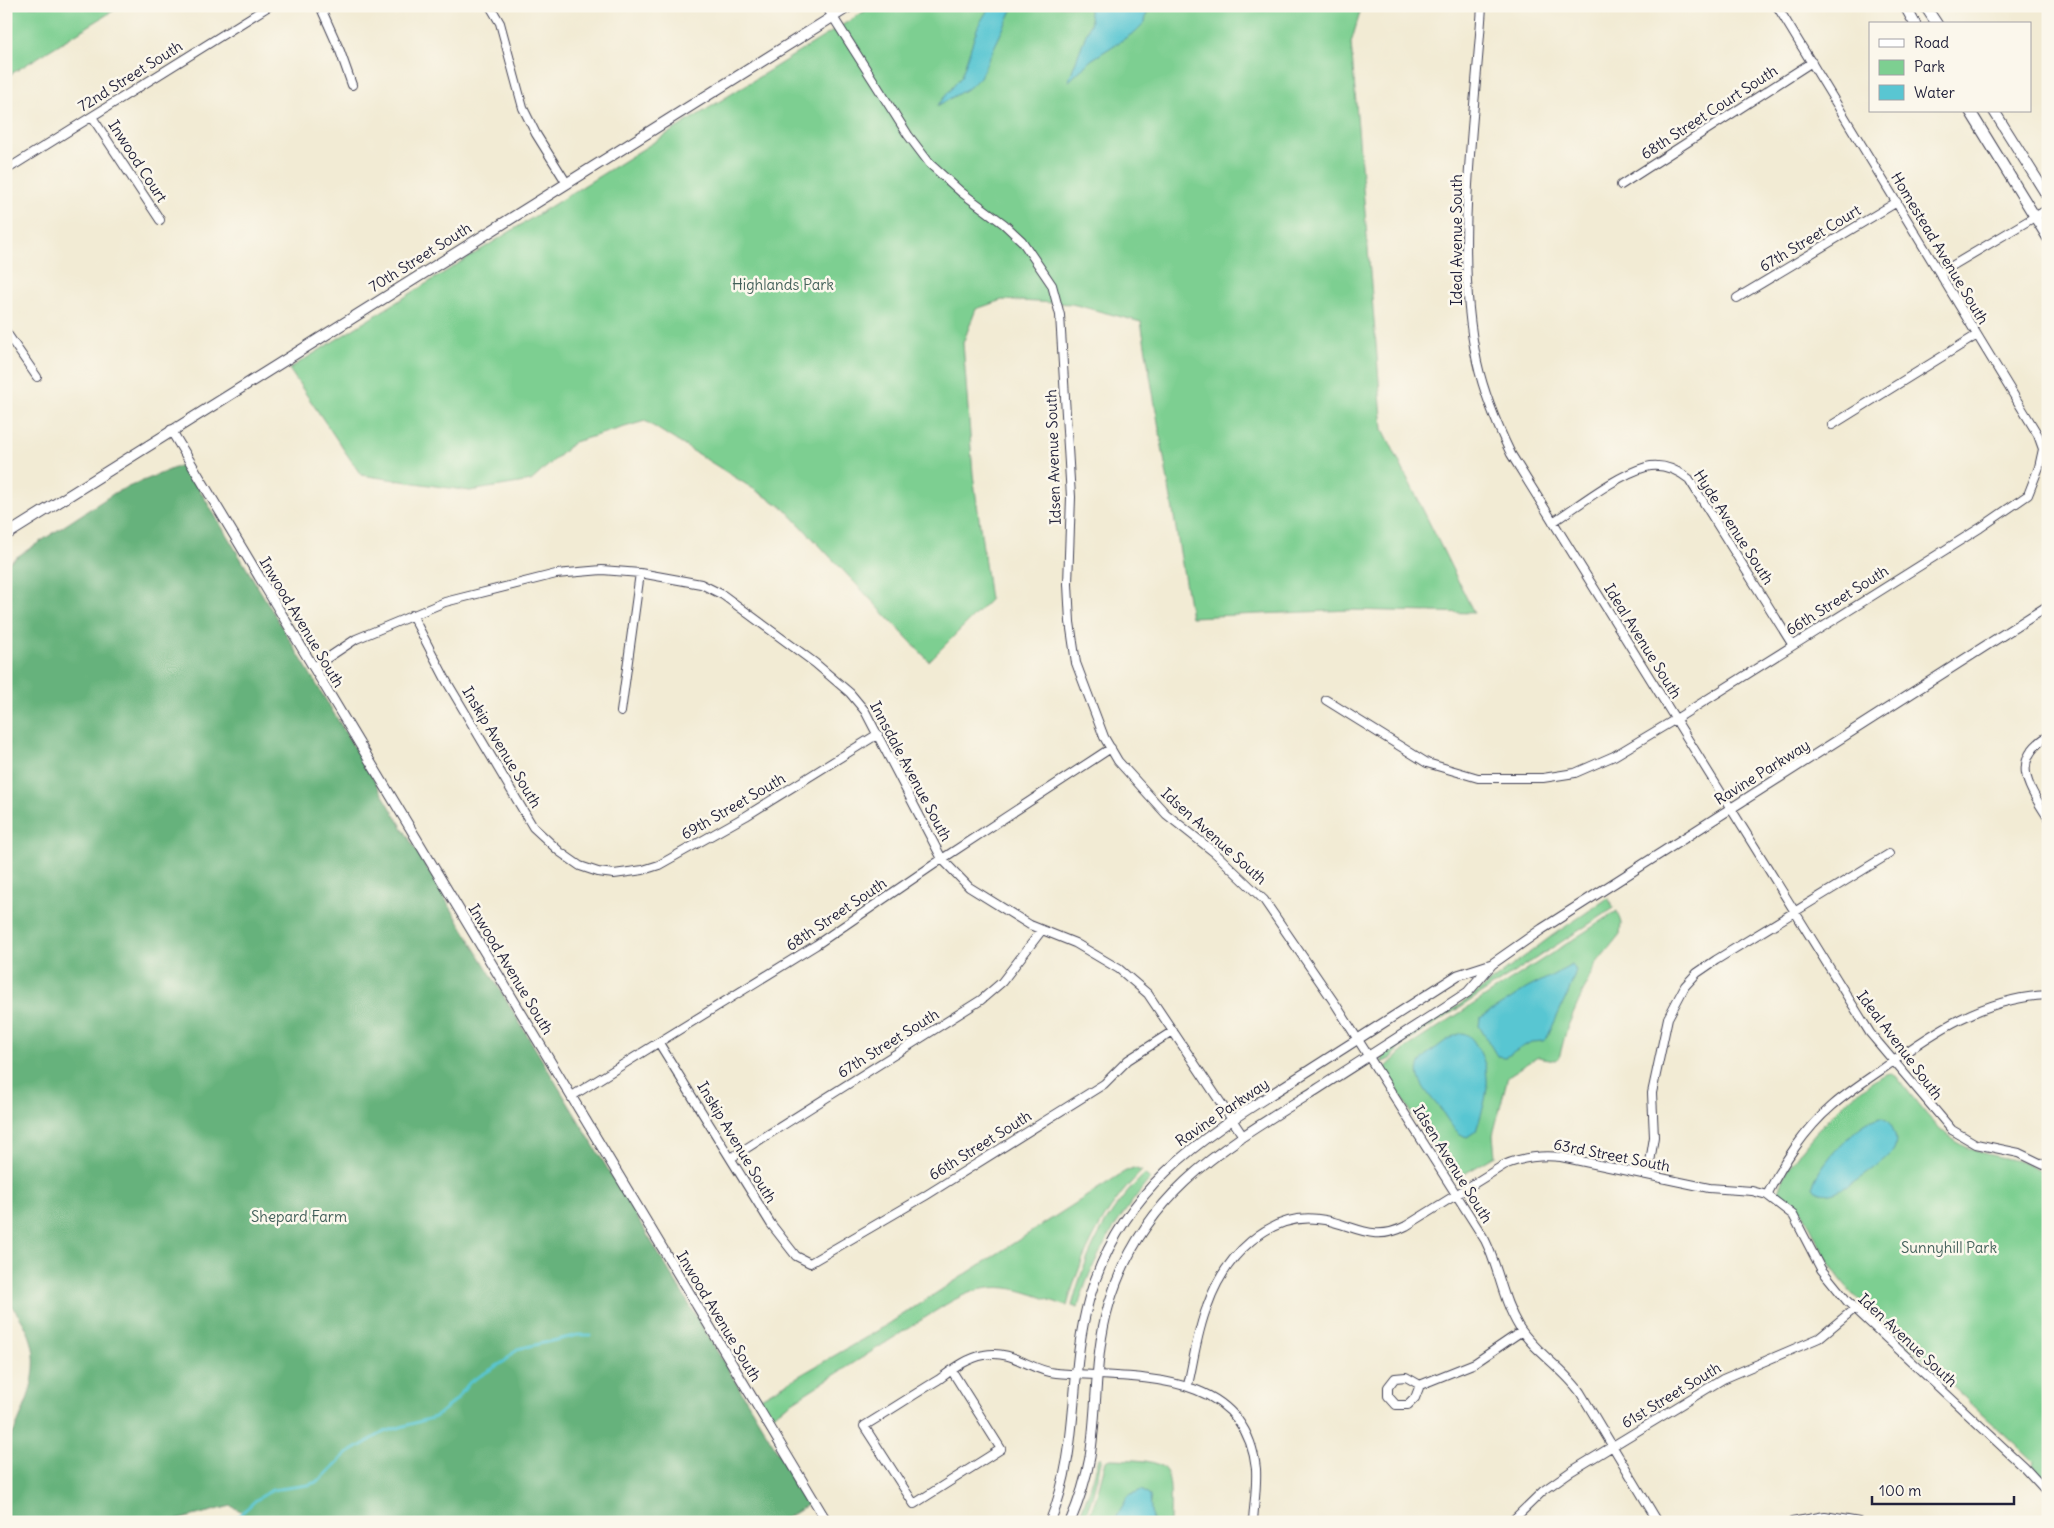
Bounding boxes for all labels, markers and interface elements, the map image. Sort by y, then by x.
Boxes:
legend [1869,22,2032,112]
text: Road [1914,33,1949,52]
street label: 72nd Street South [74,36,186,116]
text: Park [1914,57,1945,76]
street label: 68th Street Court South [1637,61,1781,163]
text: Water [1914,83,1955,102]
street label: Inwood Court [104,116,172,206]
street label: Homestead Avenue South [1887,168,1993,328]
street label: Ideal Avenue South [1447,174,1466,306]
street label: 67th Street Court [1756,200,1864,276]
street label: 70th Street South [365,218,475,296]
park label: Highlands Park [732,275,834,294]
street label: Idsen Avenue South [1041,389,1065,525]
street label: Hyde Avenue South [1690,466,1778,588]
street label: Inwood Avenue South [255,553,349,691]
street label: 66th Street South [1782,561,1892,639]
street label: Ideal Avenue South [1600,580,1686,702]
street label: Inskip Avenue South [458,683,546,811]
street label: Innsdale Avenue South [866,698,956,845]
street label: Ravine Parkway [1711,735,1813,809]
street label: 69th Street South [677,768,789,844]
street label: Idsen Avenue South [1157,784,1271,889]
street label: 68th Street South [782,873,890,955]
street label: Inwood Avenue South [464,900,558,1038]
street label: Ideal Avenue South [1853,987,1947,1104]
street label: 67th Street South [834,1004,943,1082]
street label: Ravine Parkway [1172,1074,1272,1150]
street label: Inskip Avenue South [693,1078,781,1206]
street label: Idsen Avenue South [1409,1102,1497,1227]
street label: 66th Street South [925,1106,1035,1184]
street label: 63rd Street South [1552,1134,1672,1176]
park label: Shepard Farm [251,1207,347,1226]
park label: Sunnyhill Park [1901,1238,1997,1257]
street label: Inwood Avenue South [672,1247,766,1385]
street label: Iden Avenue South [1855,1289,1962,1391]
street label: 61st Street South [1618,1358,1725,1432]
scale bar [1872,1473,2014,1505]
text: 100 m [1879,1481,1921,1500]

